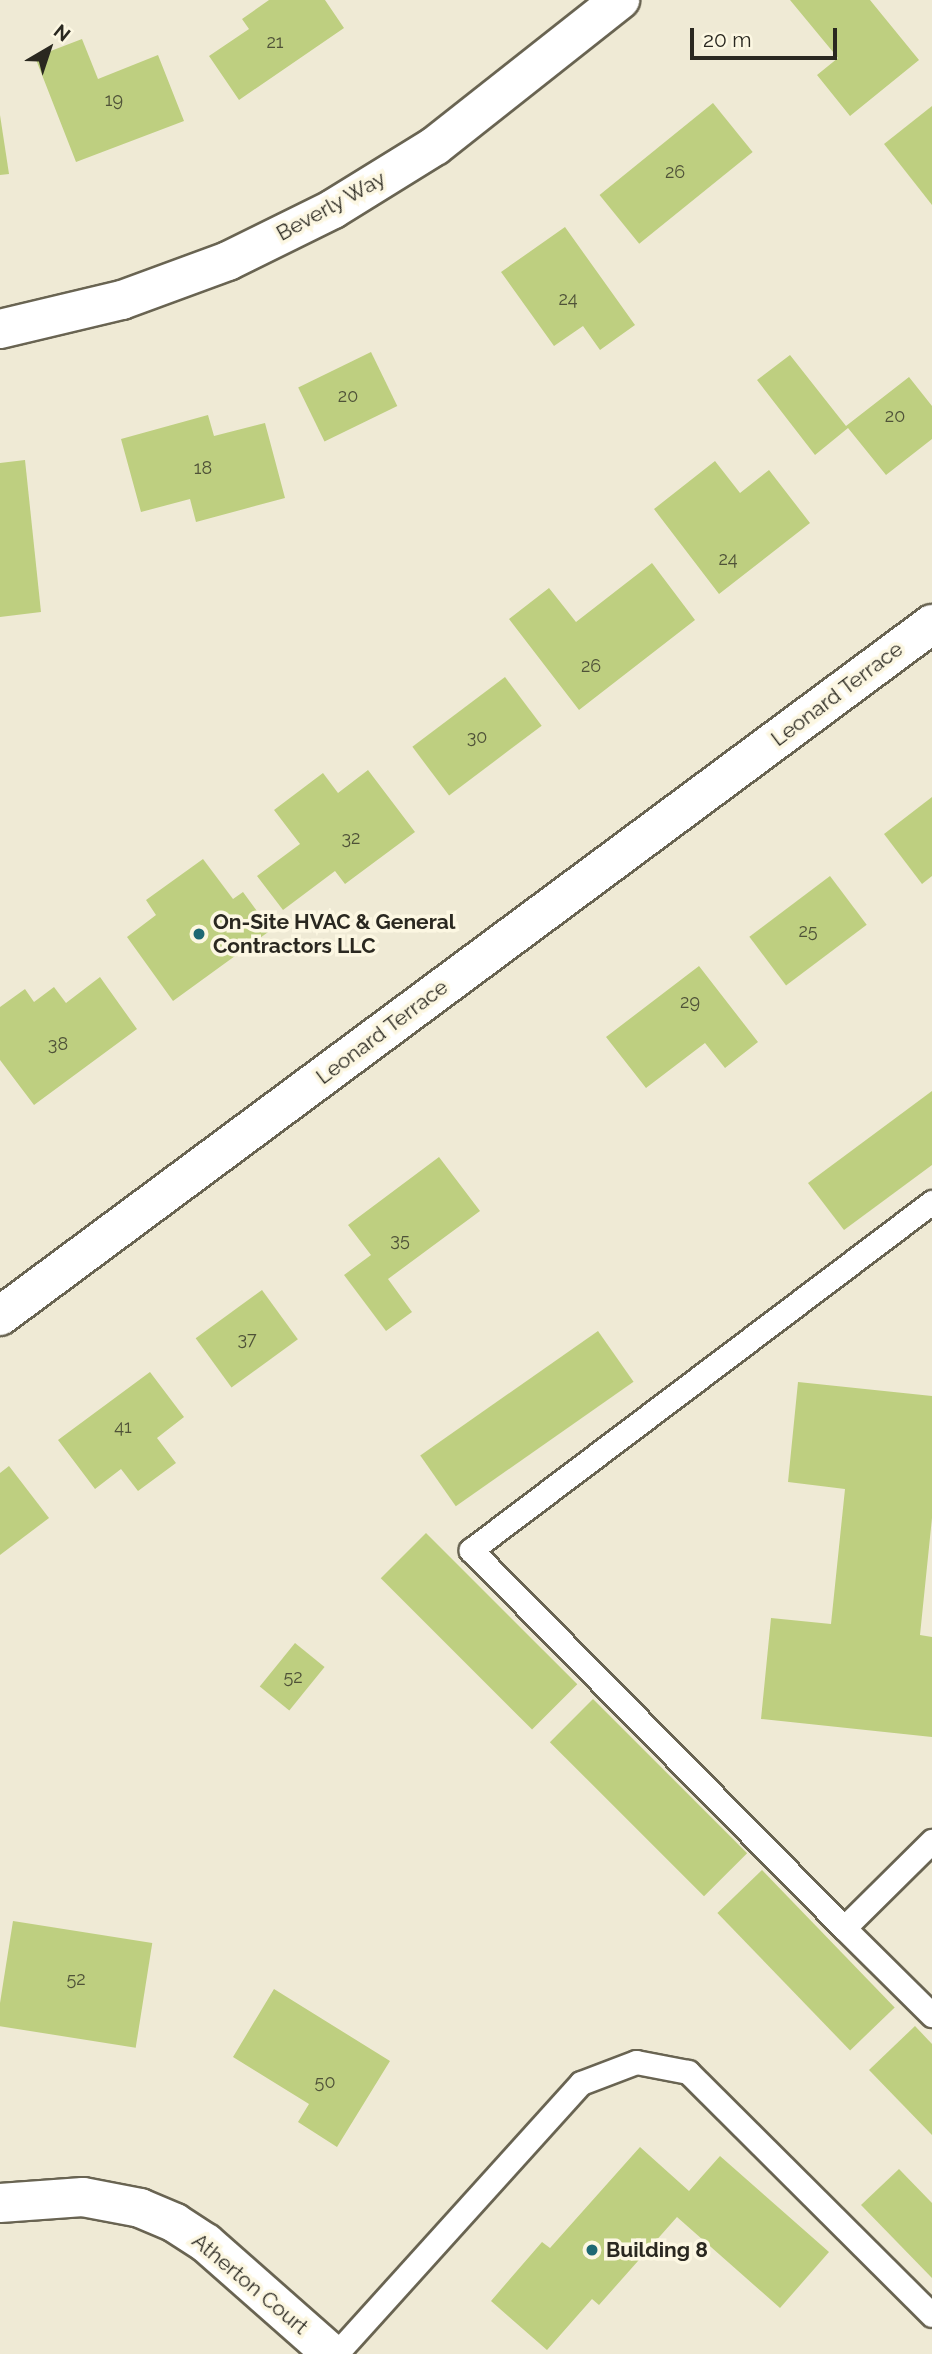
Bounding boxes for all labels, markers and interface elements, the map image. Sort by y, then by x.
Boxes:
north arrow [14,14,84,84]
scale bar [694,14,841,58]
text: N [50,20,75,46]
text: 20 m [703,27,751,52]
house number: 21 [266,31,284,53]
house number: 19 [105,89,123,111]
house number: 26 [665,161,685,183]
street label: Beverly Way [272,165,390,247]
house number: 24 [558,288,578,310]
house number: 20 [338,385,358,407]
house number: 20 [885,405,905,427]
house number: 18 [194,457,212,479]
house number: 24 [718,548,738,570]
street label: Leonard Terrace [766,636,908,752]
house number: 26 [581,655,601,677]
house number: 30 [467,726,487,748]
house number: 32 [342,827,360,849]
place label: On-Site HVAC & General Contractors LLC [213,909,455,959]
house number: 25 [798,920,818,942]
marker: On-Site HVAC & General Contractors LLC [191,926,207,942]
street label: Leonard Terrace [311,974,453,1090]
house number: 29 [680,991,700,1013]
house number: 38 [48,1033,68,1055]
house number: 35 [390,1229,410,1251]
house number: 37 [237,1328,257,1350]
house number: 41 [114,1416,132,1438]
house number: 52 [283,1666,303,1688]
house number: 52 [66,1968,86,1990]
house number: 50 [315,2071,335,2093]
street label: Atherton Court [187,2228,313,2340]
place label: Building 8 [606,2237,708,2263]
marker: Building 8 [584,2242,600,2258]

